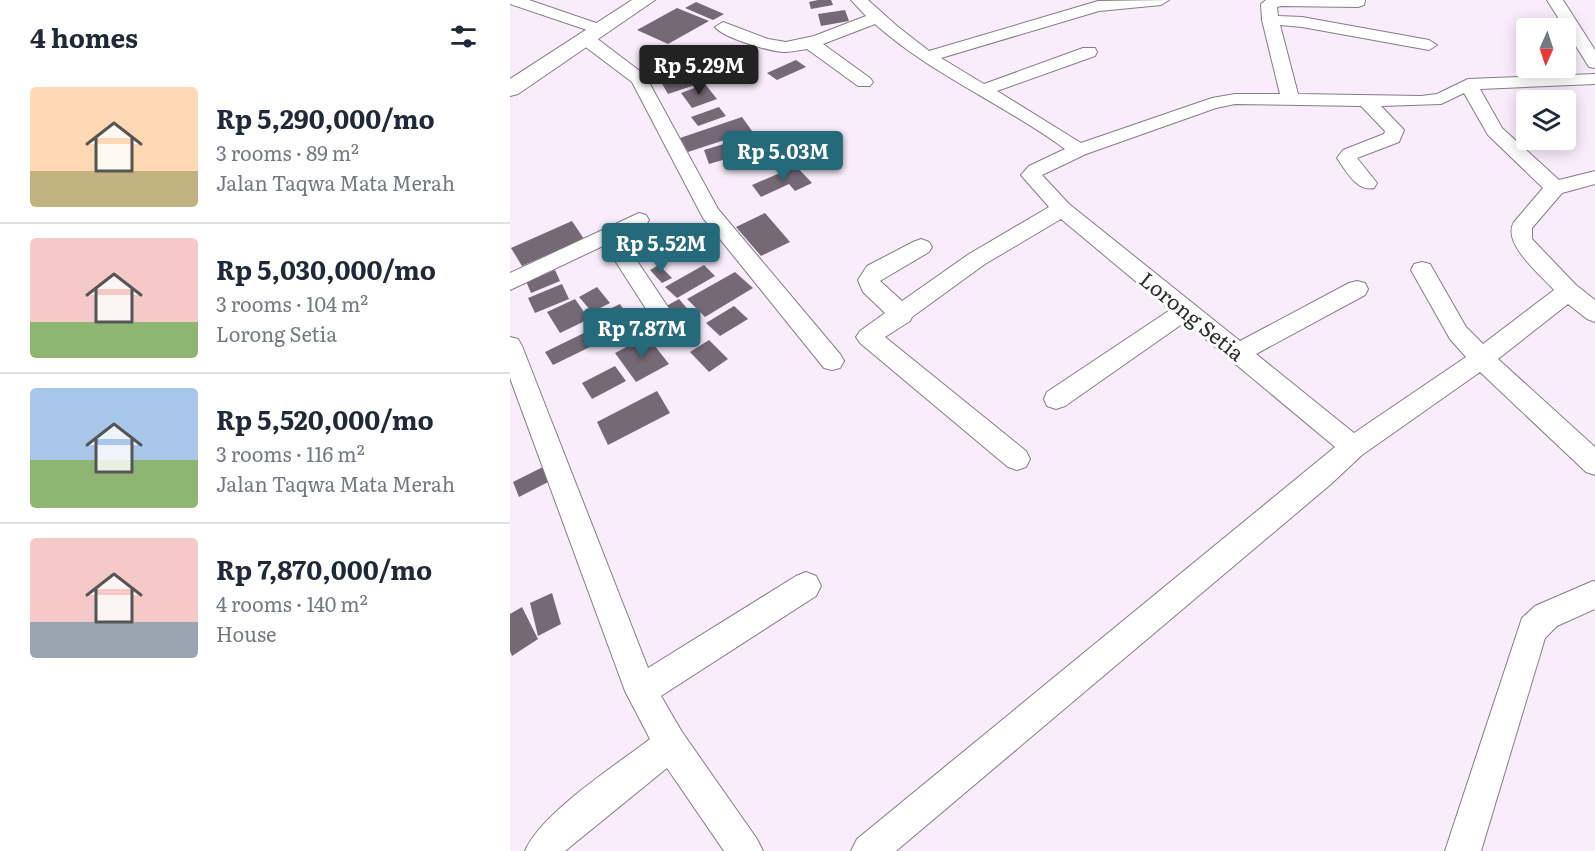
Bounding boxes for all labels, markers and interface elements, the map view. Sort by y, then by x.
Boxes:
text: 4 homes [30,17,138,56]
north arrow [1516,18,1576,78]
map controls [1516,18,1576,150]
icon: filters [447,20,480,53]
pin: Rp 5.29M [637,45,761,96]
text: Rp 5.29M [653,49,745,79]
button: layers [1516,90,1576,150]
text: Rp 5,290,000/mo [216,98,435,137]
icon: home [78,111,150,183]
pin: Rp 5.03M [721,131,845,182]
text: Rp 5.03M [737,135,829,165]
text: 3 rooms · 89 m² [216,137,359,167]
text: Jalan Taqwa Mata Merah [216,167,455,197]
pin: Rp 5.52M [599,223,723,274]
text: Rp 5.52M [616,227,706,257]
text: Rp 5,030,000/mo [216,249,436,288]
icon: home [78,262,150,334]
street label: Lorong Setia [1134,263,1253,367]
text: 3 rooms · 104 m² [216,288,368,318]
pin: Rp 7.87M [580,308,704,359]
text: Rp 7.87M [597,312,687,342]
text: Lorong Setia [216,318,337,348]
text: Rp 5,520,000/mo [216,399,434,438]
icon: home [78,412,150,484]
text: 3 rooms · 116 m² [216,438,365,468]
text: Jalan Taqwa Mata Merah [216,468,455,498]
text: Rp 7,870,000/mo [216,549,432,588]
icon: home [78,562,150,634]
text: 4 rooms · 140 m² [216,588,368,618]
text: House [216,618,276,648]

